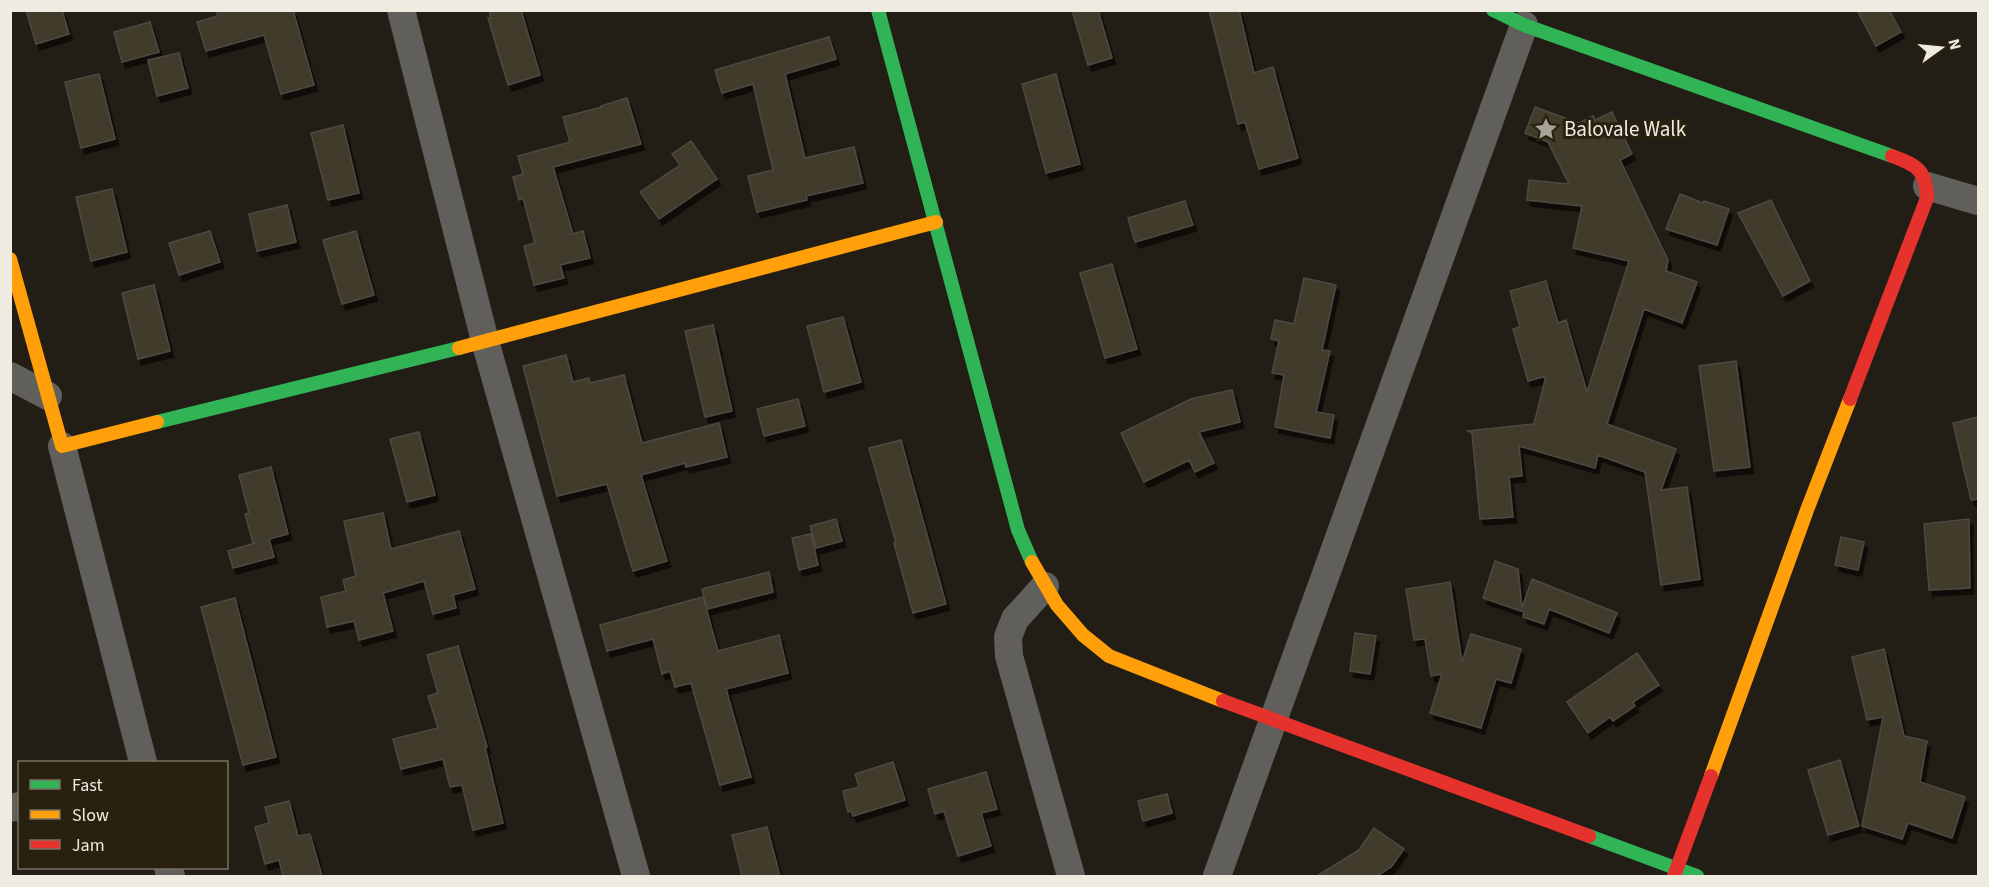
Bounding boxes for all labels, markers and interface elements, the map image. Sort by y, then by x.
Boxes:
north arrow [1911,18,1971,78]
text: N [1943,36,1967,52]
place label: Balovale Walk [1564,114,1687,144]
place icon: Balovale Walk [1533,116,1559,142]
legend [18,761,228,869]
text: Fast [72,773,103,798]
text: Slow [72,803,109,828]
text: Jam [72,833,105,858]

